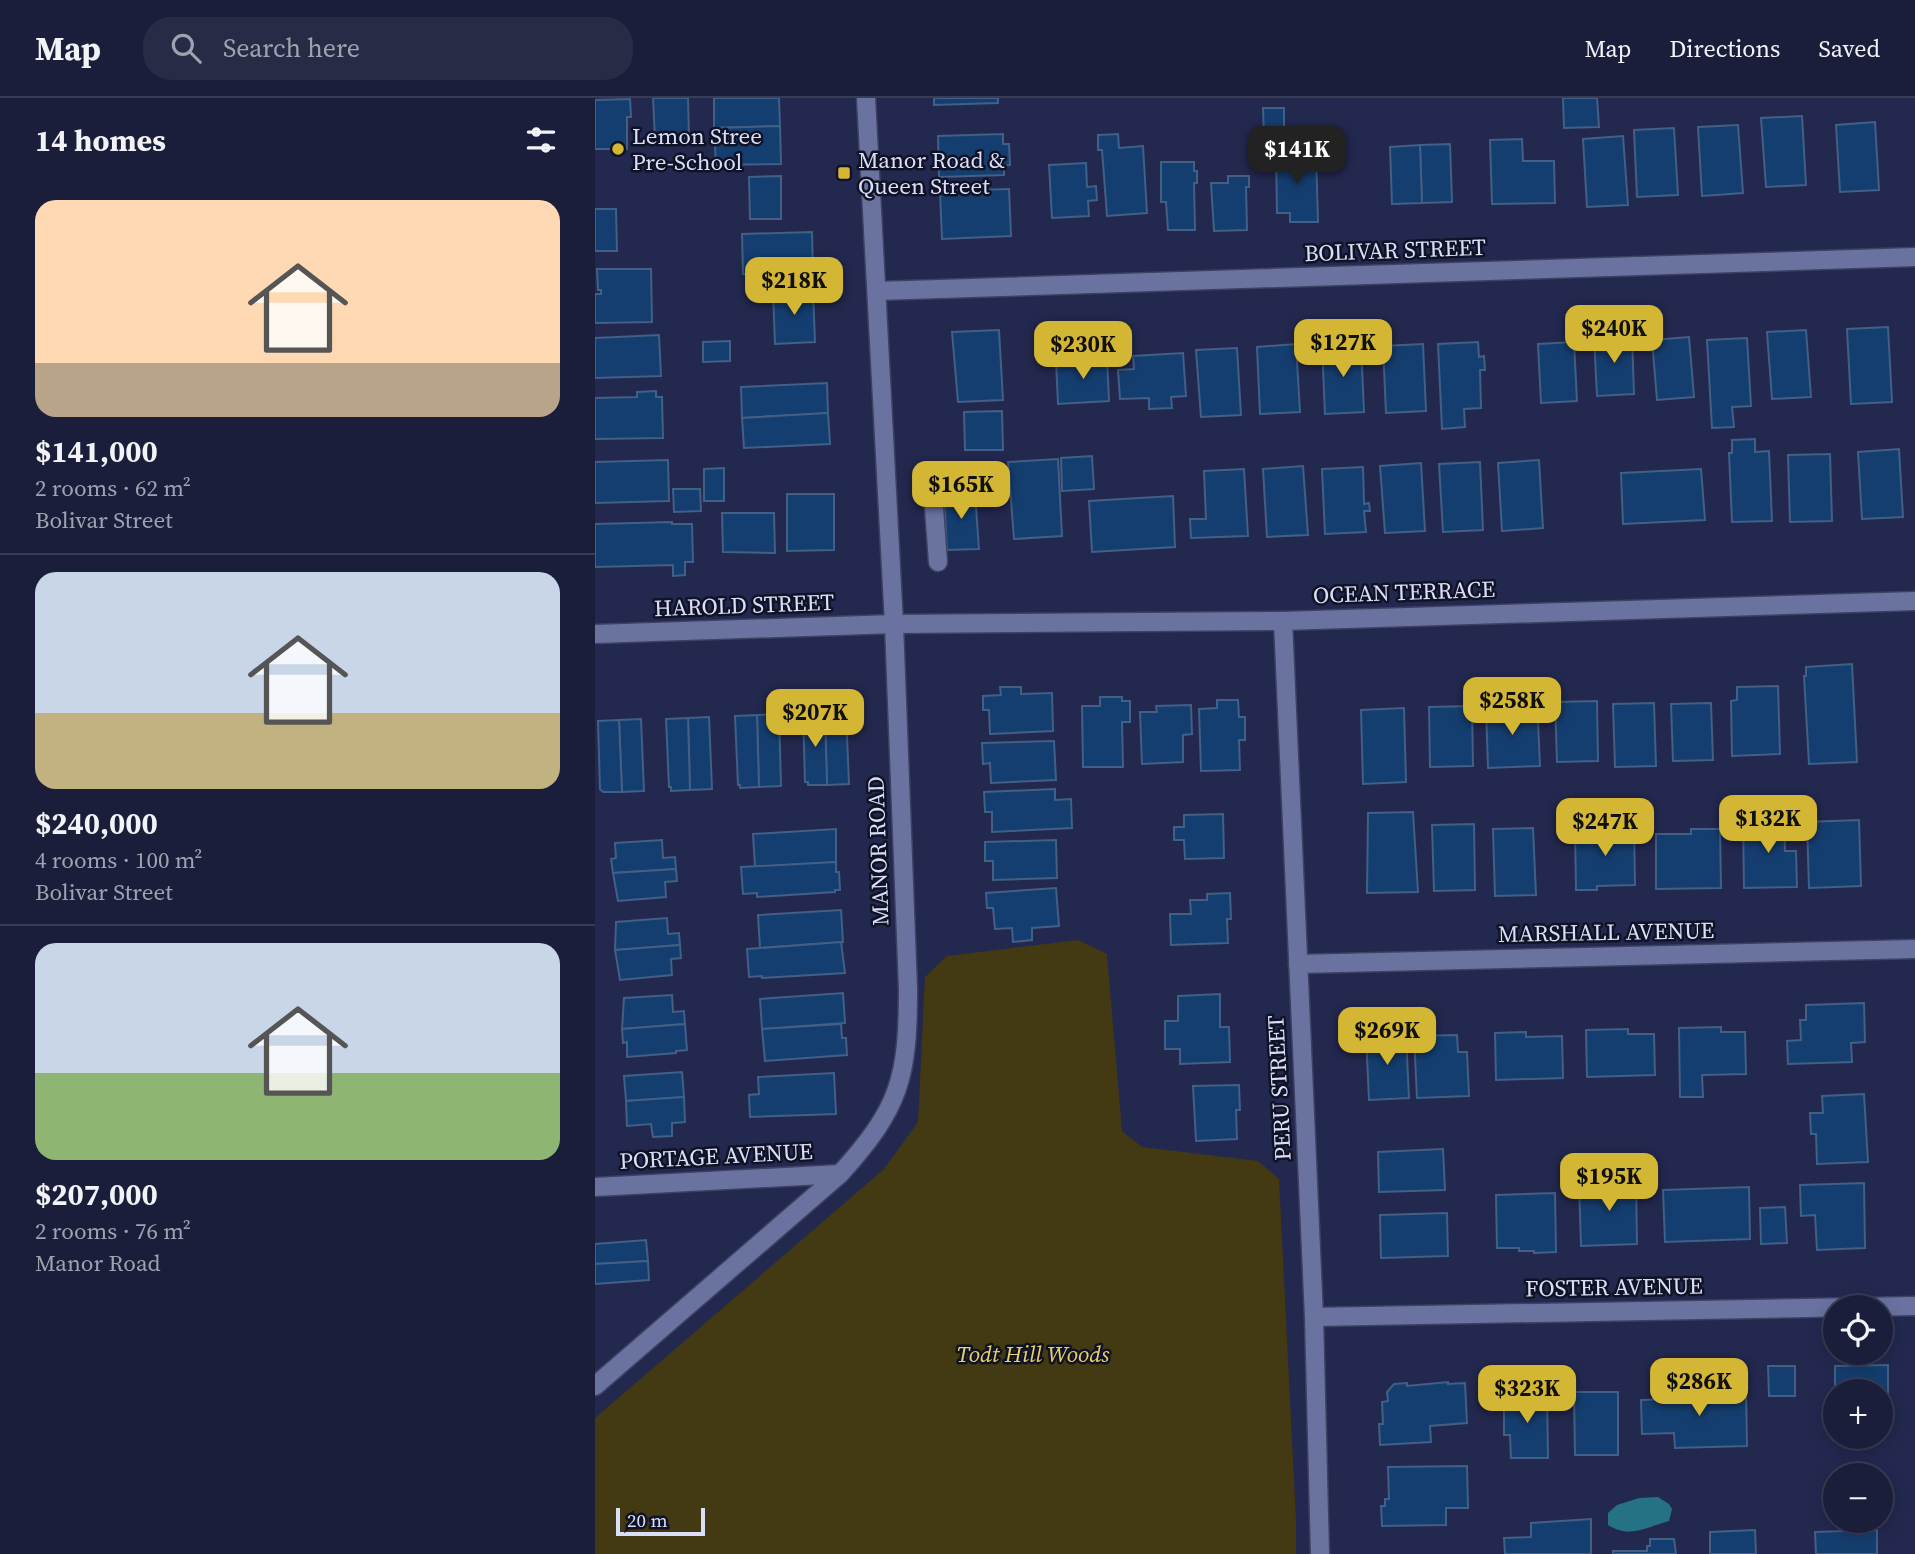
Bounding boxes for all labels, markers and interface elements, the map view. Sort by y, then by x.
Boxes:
search box [143,17,633,80]
text: Map [35,26,101,71]
icon: search [167,29,205,67]
text: Search here [223,30,360,66]
text: Map [1584,32,1631,65]
text: Directions [1669,32,1780,65]
text: Saved [1818,32,1880,65]
text: 14 homes [35,120,166,161]
place label: Lemon Stree Pre-School [632,120,762,178]
icon: filters [522,121,560,159]
pin: $141K [1248,126,1346,186]
text: $141K [1264,133,1330,165]
marker: Lemon Stree Pre-School [610,141,626,157]
place label: Manor Road & Queen Street [858,144,1006,202]
marker: Manor Road & Queen Street [836,165,852,181]
street label: BOLIVAR STREET [1304,231,1487,269]
icon: home [235,245,361,371]
pin: $218K [745,258,843,317]
text: $218K [761,264,827,296]
pin: $240K [1565,306,1663,365]
text: $240K [1581,312,1647,344]
pin: $127K [1294,320,1392,379]
pin: $230K [1034,322,1132,381]
text: $127K [1310,326,1376,358]
text: $230K [1050,328,1116,360]
text: $141,000 [35,431,158,472]
pin: $165K [912,462,1010,521]
text: $165K [928,468,994,500]
text: 2 rooms · 62 m² [35,472,191,504]
text: Bolivar Street [35,504,173,536]
street label: OCEAN TERRACE [1312,573,1496,611]
street label: HAROLD STREET [653,586,835,624]
icon: home [235,617,361,743]
pin: $258K [1463,678,1561,737]
text: $258K [1479,684,1545,716]
pin: $207K [766,690,864,749]
text: $207K [782,696,848,728]
street label: MANOR ROAD [859,776,897,926]
pin: $132K [1719,796,1817,855]
pin: $247K [1556,798,1654,858]
text: $132K [1735,802,1801,834]
text: $240,000 [35,803,158,844]
text: $247K [1572,805,1638,837]
text: 4 rooms · 100 m² [35,844,202,876]
text: Bolivar Street [35,876,173,908]
street label: MARSHALL AVENUE [1497,914,1715,950]
icon: home [235,988,361,1114]
pin: $269K [1338,1007,1436,1067]
street label: PERU STREET [1259,1014,1299,1162]
text: $269K [1354,1014,1420,1046]
street label: PORTAGE AVENUE [619,1135,814,1177]
pin: $195K [1560,1154,1658,1213]
text: $195K [1576,1160,1642,1192]
text: $207,000 [35,1174,158,1215]
text: 2 rooms · 76 m² [35,1215,191,1247]
text: Manor Road [35,1247,161,1279]
street label: FOSTER AVENUE [1525,1269,1703,1305]
map controls [1823,1295,1893,1533]
button: locate [1823,1295,1893,1365]
park label: Todt Hill Woods [957,1338,1110,1370]
pin: $286K [1650,1358,1748,1418]
text: $286K [1666,1365,1732,1397]
pin: $323K [1478,1366,1576,1425]
text: $323K [1494,1372,1560,1404]
button: + [1823,1379,1893,1449]
button: − [1823,1463,1893,1533]
scale bar [616,1505,705,1537]
text: 20 m [627,1507,668,1533]

